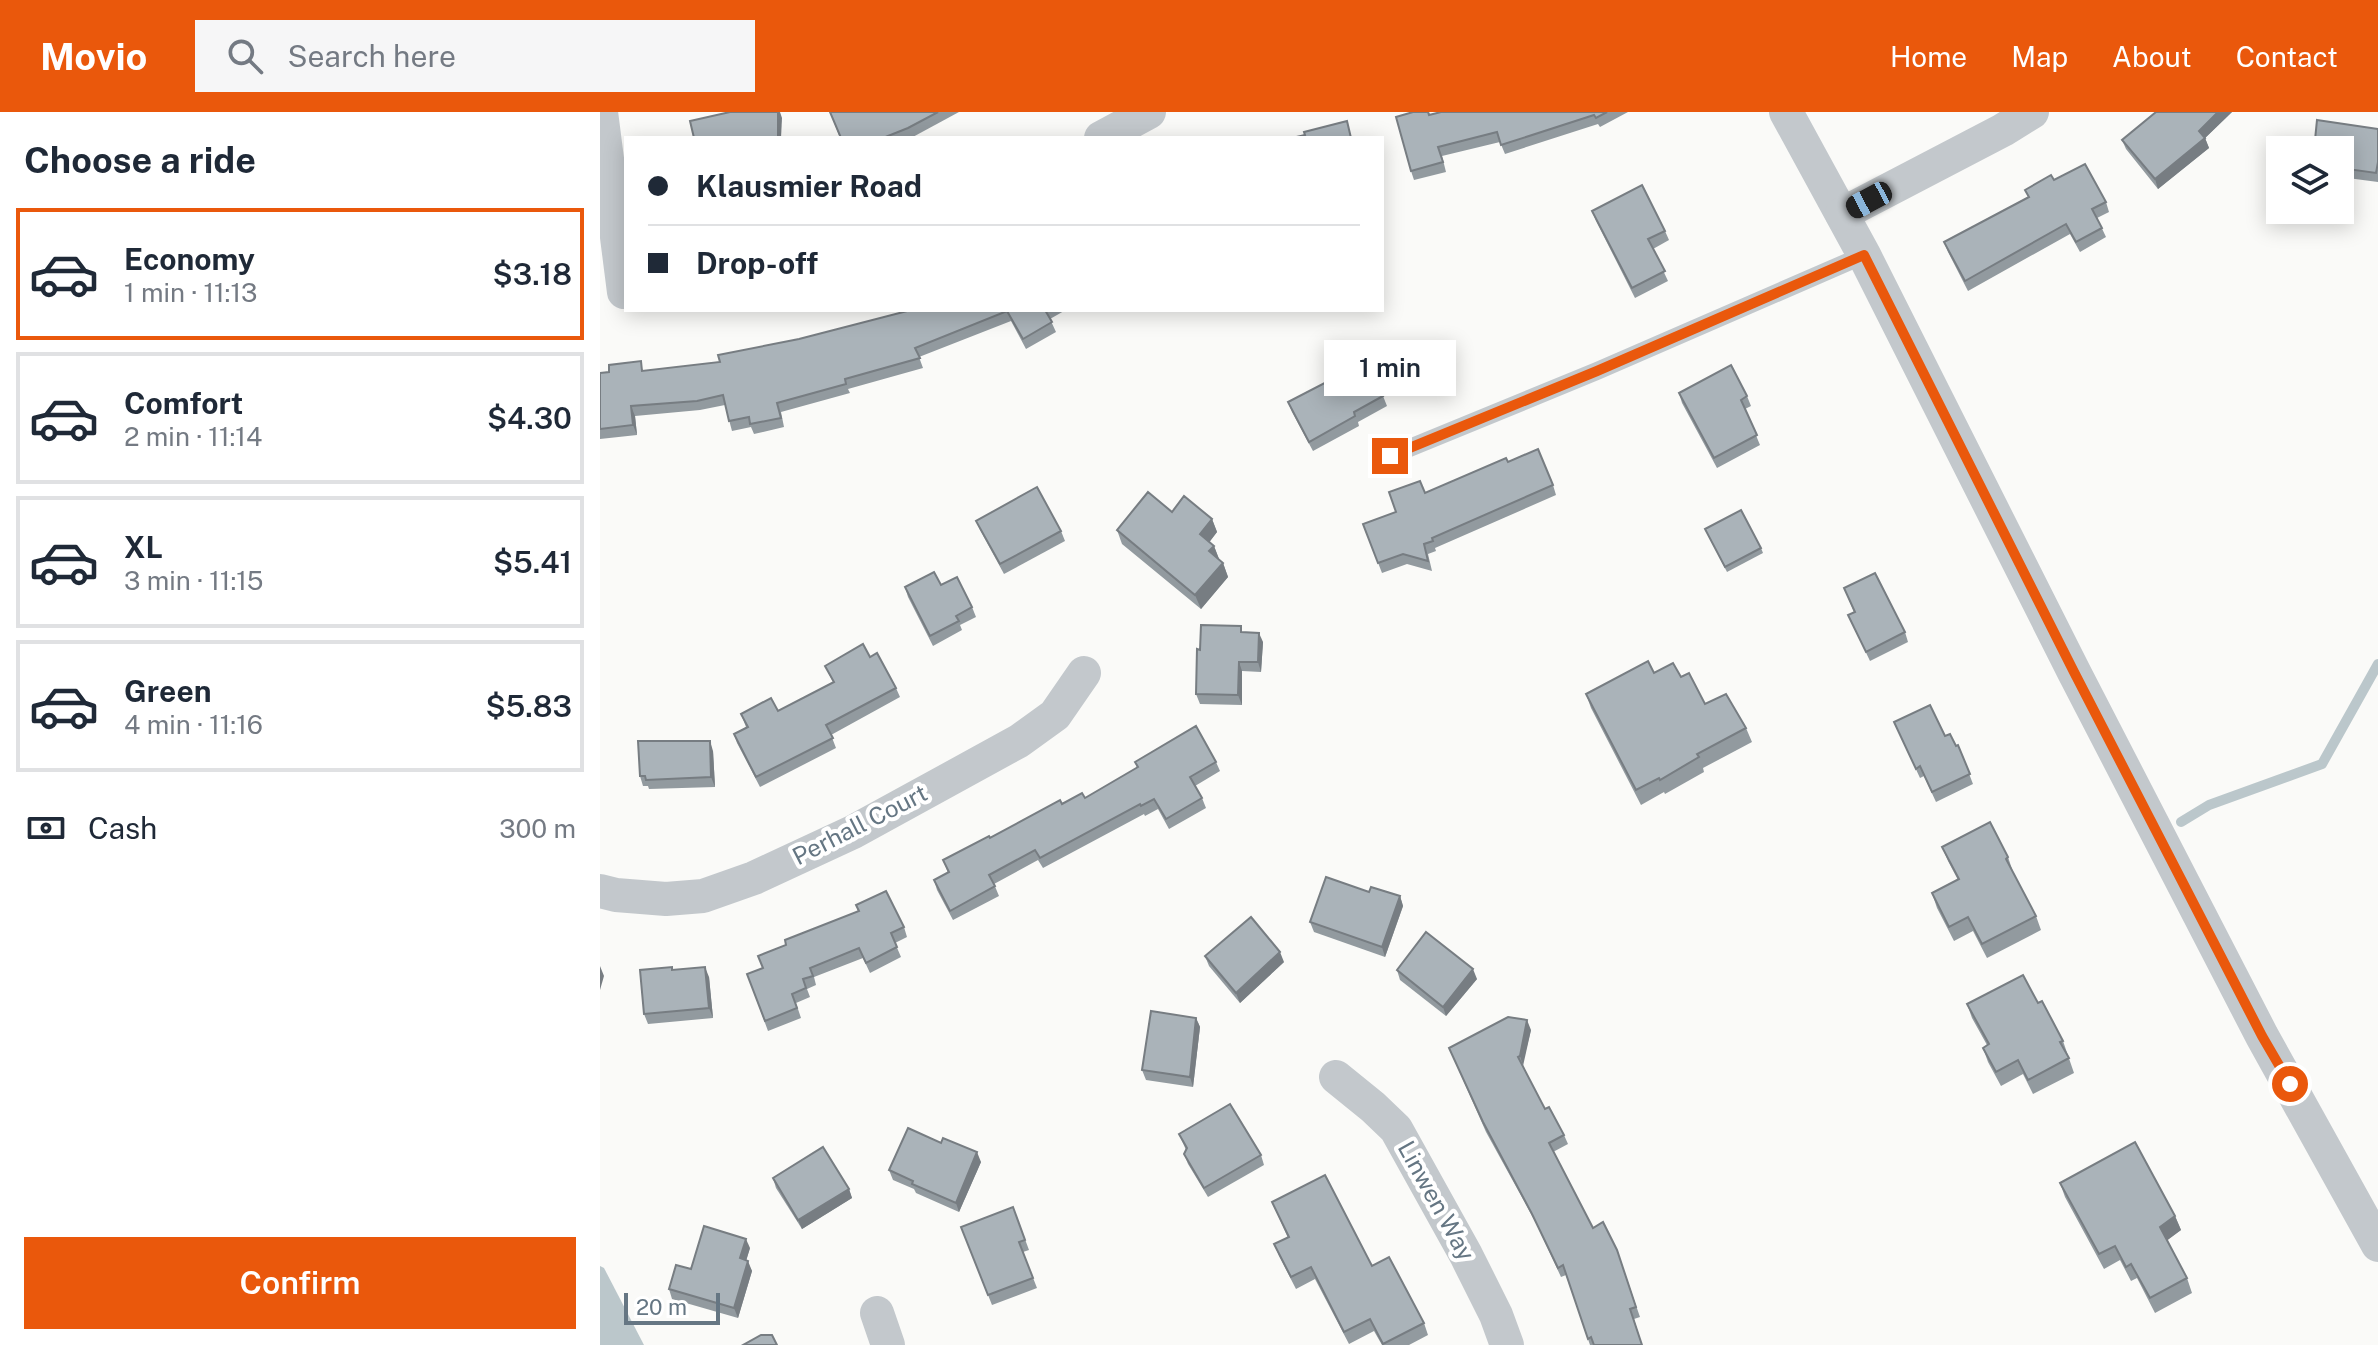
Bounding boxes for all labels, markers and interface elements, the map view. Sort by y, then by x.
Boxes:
search box [195,20,755,92]
text: Movio [40,34,147,79]
icon: search [223,34,267,78]
text: Search here [287,38,456,74]
text: Home [1890,40,1967,73]
text: Map [2011,40,2068,73]
text: About [2112,40,2192,73]
text: Contact [2236,40,2338,73]
map controls [2266,136,2354,224]
button: layers [2266,136,2354,224]
text: Choose a ride [24,139,256,181]
text: Klausmier Road [696,168,922,204]
car [1842,178,1896,222]
icon: car [28,238,100,310]
text: Economy [124,241,255,277]
text: Drop-off [696,245,818,281]
text: $3.18 [493,256,572,292]
text: 1 min · 11:13 [124,277,257,308]
callout: 1 min [1324,340,1456,396]
text: 1 min [1359,352,1421,383]
icon: car [28,382,100,454]
text: Comfort [124,385,243,421]
text: $4.30 [487,400,572,436]
text: 2 min · 11:14 [124,421,262,452]
route end [1372,438,1408,474]
icon: car [28,526,100,598]
text: XL [124,529,163,565]
text: $5.41 [493,544,572,580]
text: 3 min · 11:15 [124,565,264,596]
icon: car [28,670,100,742]
text: Green [124,673,211,709]
text: $5.83 [485,688,572,724]
text: 4 min · 11:16 [124,709,263,740]
street label: Perhall Court [787,778,932,870]
icon: cash [24,806,68,850]
text: Cash [88,810,157,846]
text: 300 m [499,813,576,844]
route start [2272,1066,2308,1102]
street label: Linwen Way [1393,1136,1481,1265]
button: Confirm [24,1237,576,1329]
scale bar [624,1289,720,1325]
text: 20 m [636,1294,687,1320]

